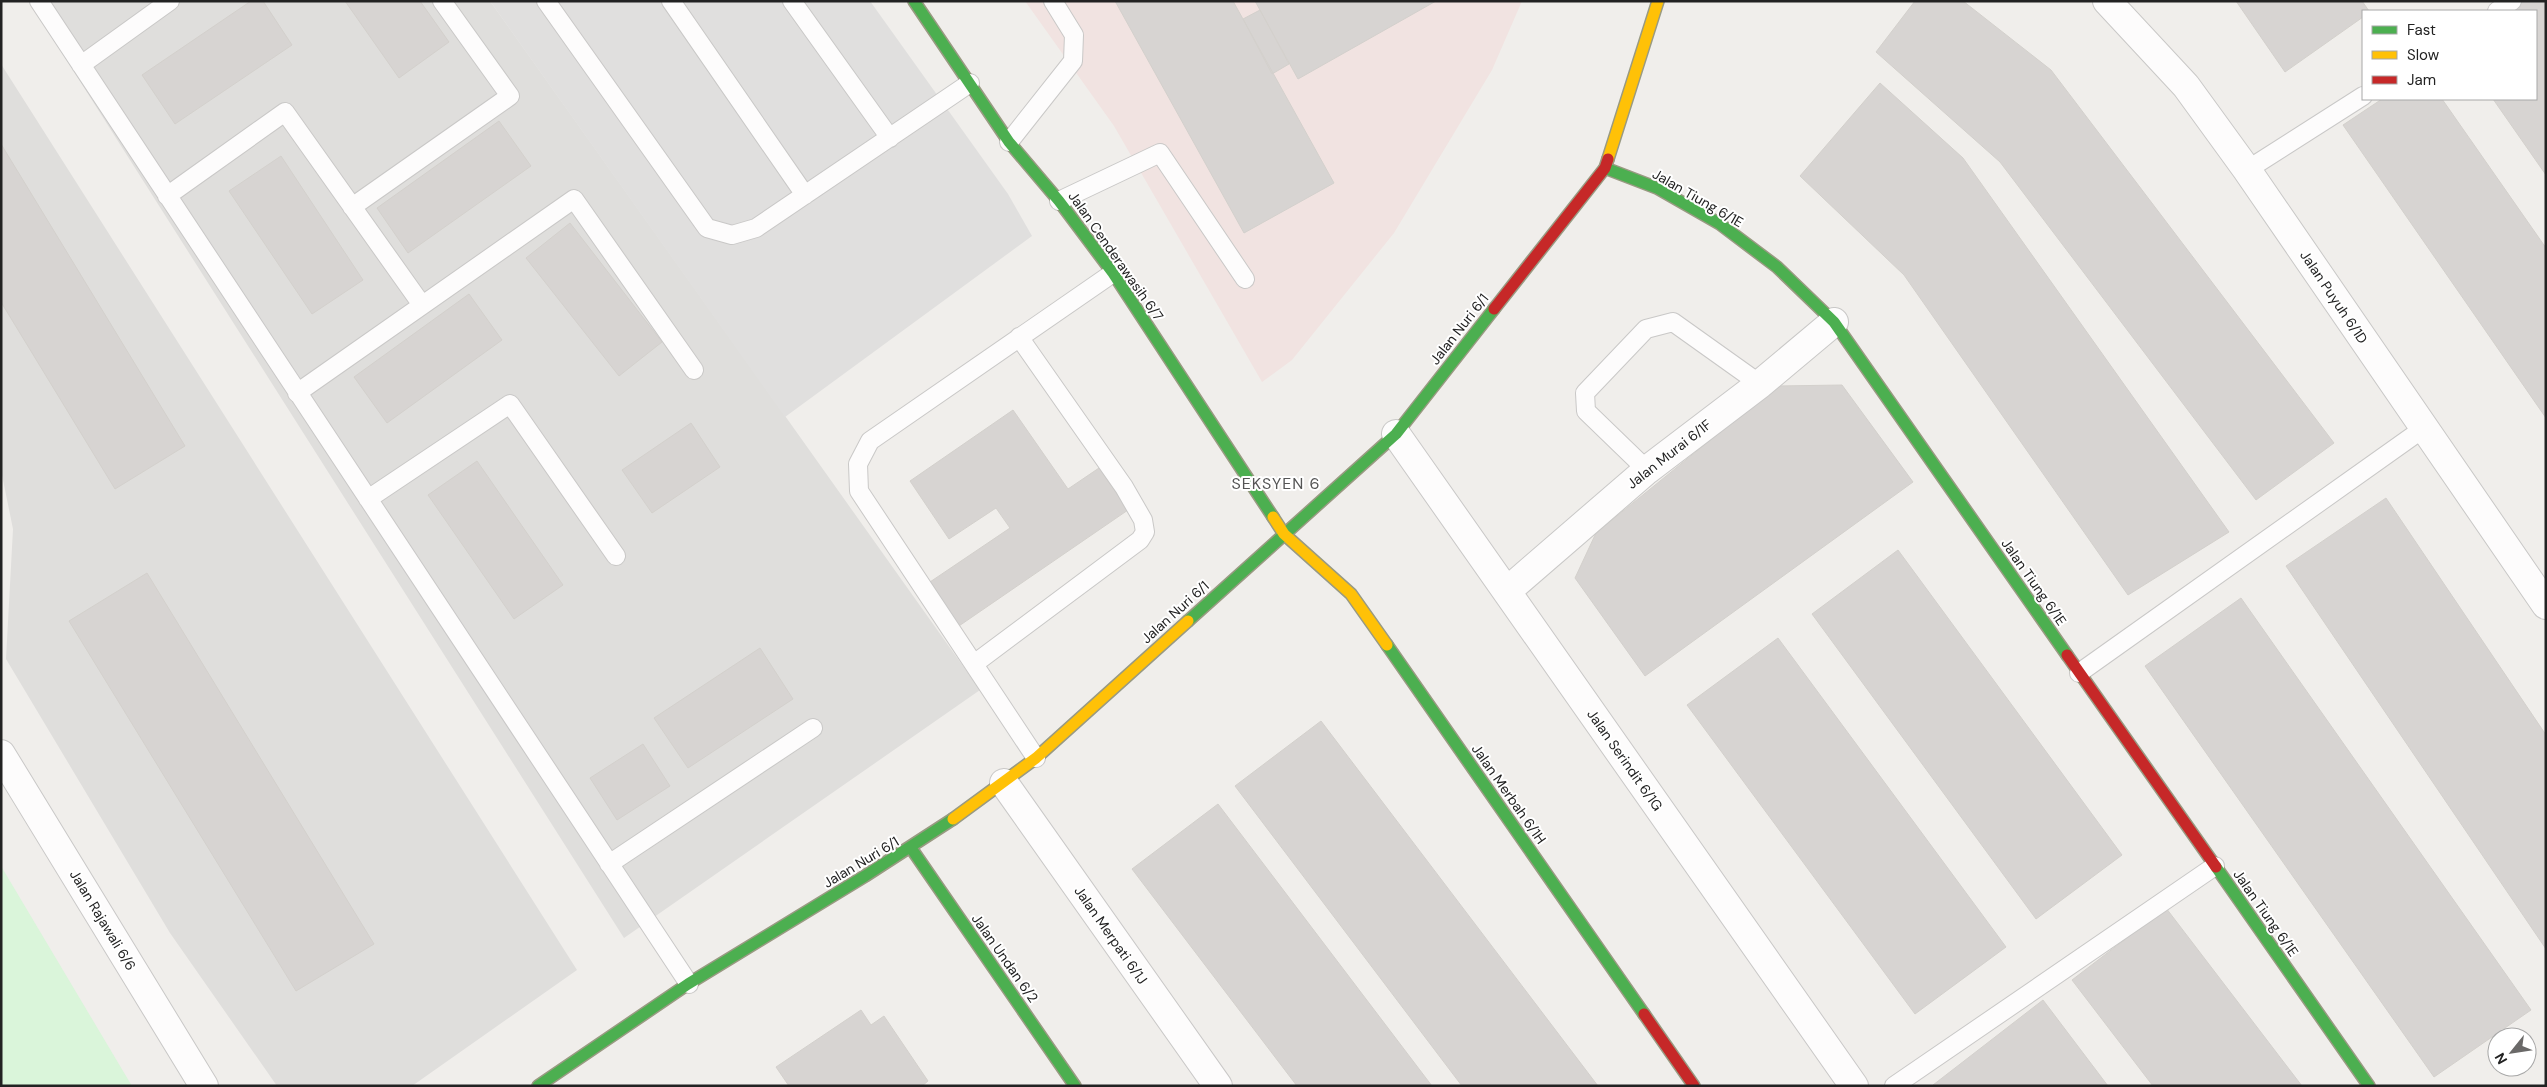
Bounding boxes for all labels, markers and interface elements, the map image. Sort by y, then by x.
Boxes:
legend [2362,10,2537,100]
text: Fast [2407,20,2436,40]
text: Slow [2407,45,2440,65]
text: Jam [2407,70,2436,90]
street label: Jalan Tiung 6/1E [1649,165,1747,231]
street label: Jalan Cenderawasih 6/7 [1064,188,1168,324]
street label: Jalan Puyuh 6/1D [2296,247,2372,347]
street label: Jalan Nuri 6/1 [1426,290,1492,368]
street label: Jalan Murai 6/1F [1623,415,1715,493]
district label: SEKSYEN 6 [1231,473,1321,494]
street label: Jalan Tiung 6/1E [1997,535,2071,629]
street label: Jalan Nuri 6/1 [1137,577,1213,647]
street label: Jalan Serindit 6/1G [1583,706,1667,814]
street label: Jalan Merbah 6/1H [1468,741,1550,847]
street label: Jalan Nuri 6/1 [820,832,902,892]
street label: Jalan Rajawali 6/6 [66,866,140,974]
street label: Jalan Tiung 6/1E [2229,866,2303,960]
street label: Jalan Merpati 6/1J [1070,882,1152,988]
street label: Jalan Undan 6/2 [968,910,1042,1006]
north arrow [2487,1027,2537,1077]
text: N [2490,1050,2511,1067]

